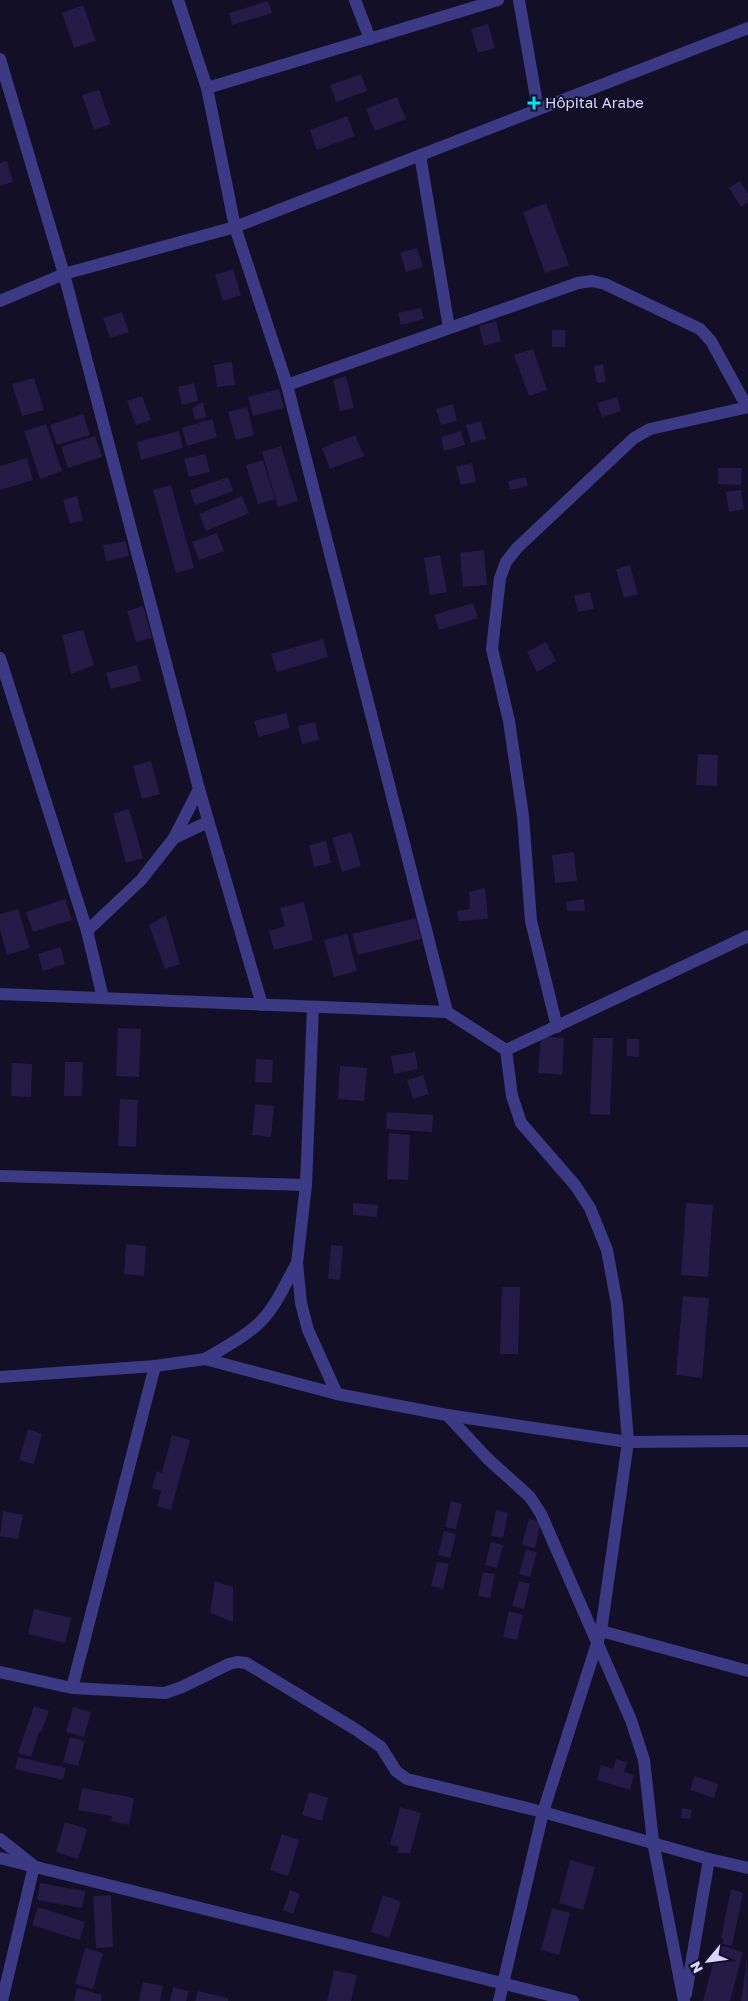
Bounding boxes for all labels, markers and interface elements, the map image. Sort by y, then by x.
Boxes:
place label: Hôpital Arabe [545,93,644,111]
marker: Hôpital Arabe [527,96,541,110]
north arrow [683,1936,733,1986]
text: N [686,1959,706,1976]

